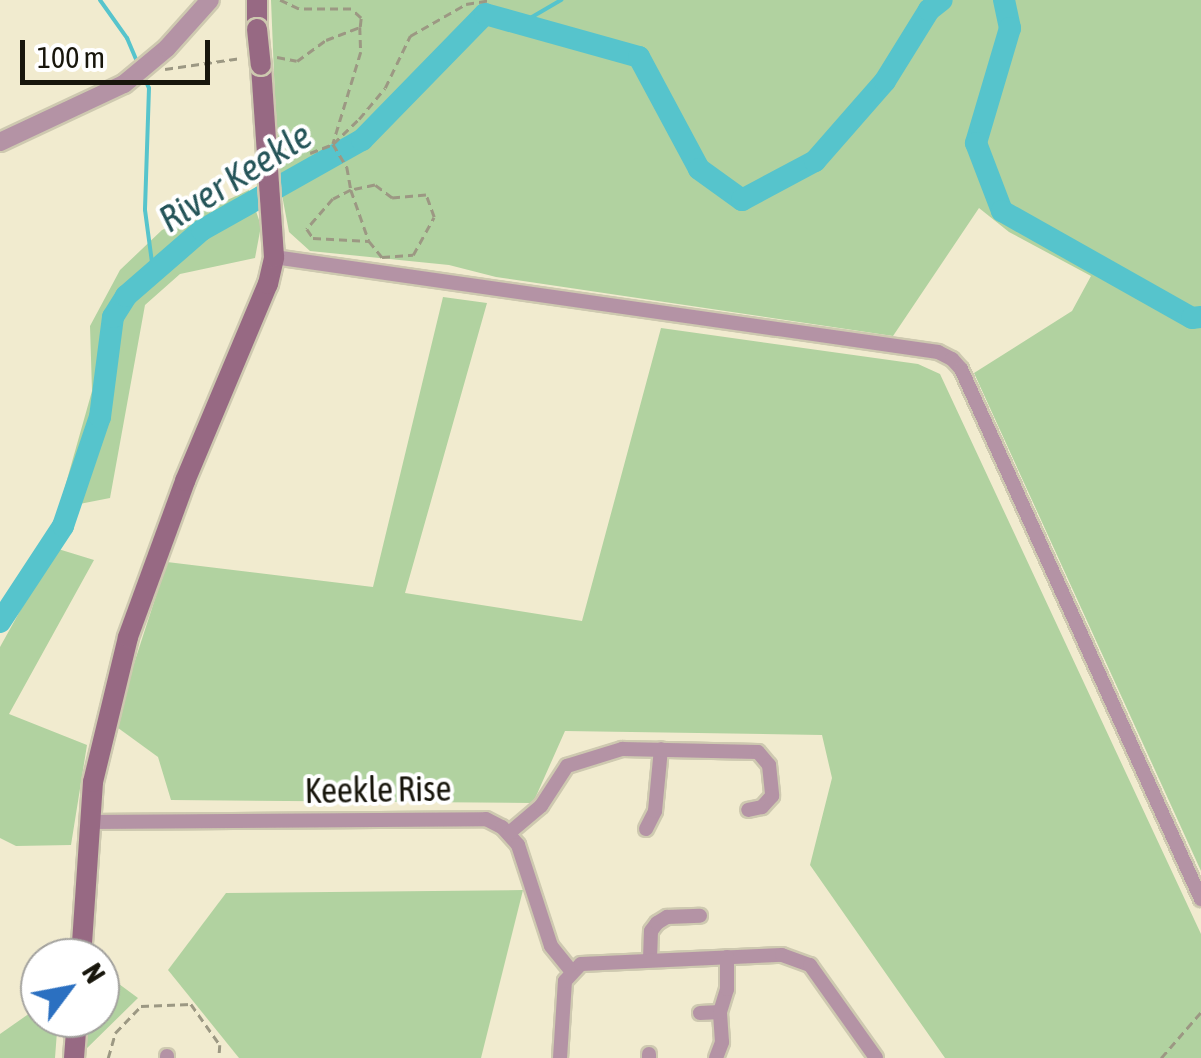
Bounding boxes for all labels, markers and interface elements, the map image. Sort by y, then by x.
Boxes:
scale bar [25,20,215,82]
text: 100 m [37,40,105,74]
water label: River Keekle [150,112,320,242]
street label: Keekle Rise [304,767,452,811]
north arrow [20,938,120,1038]
text: N [76,958,112,989]

